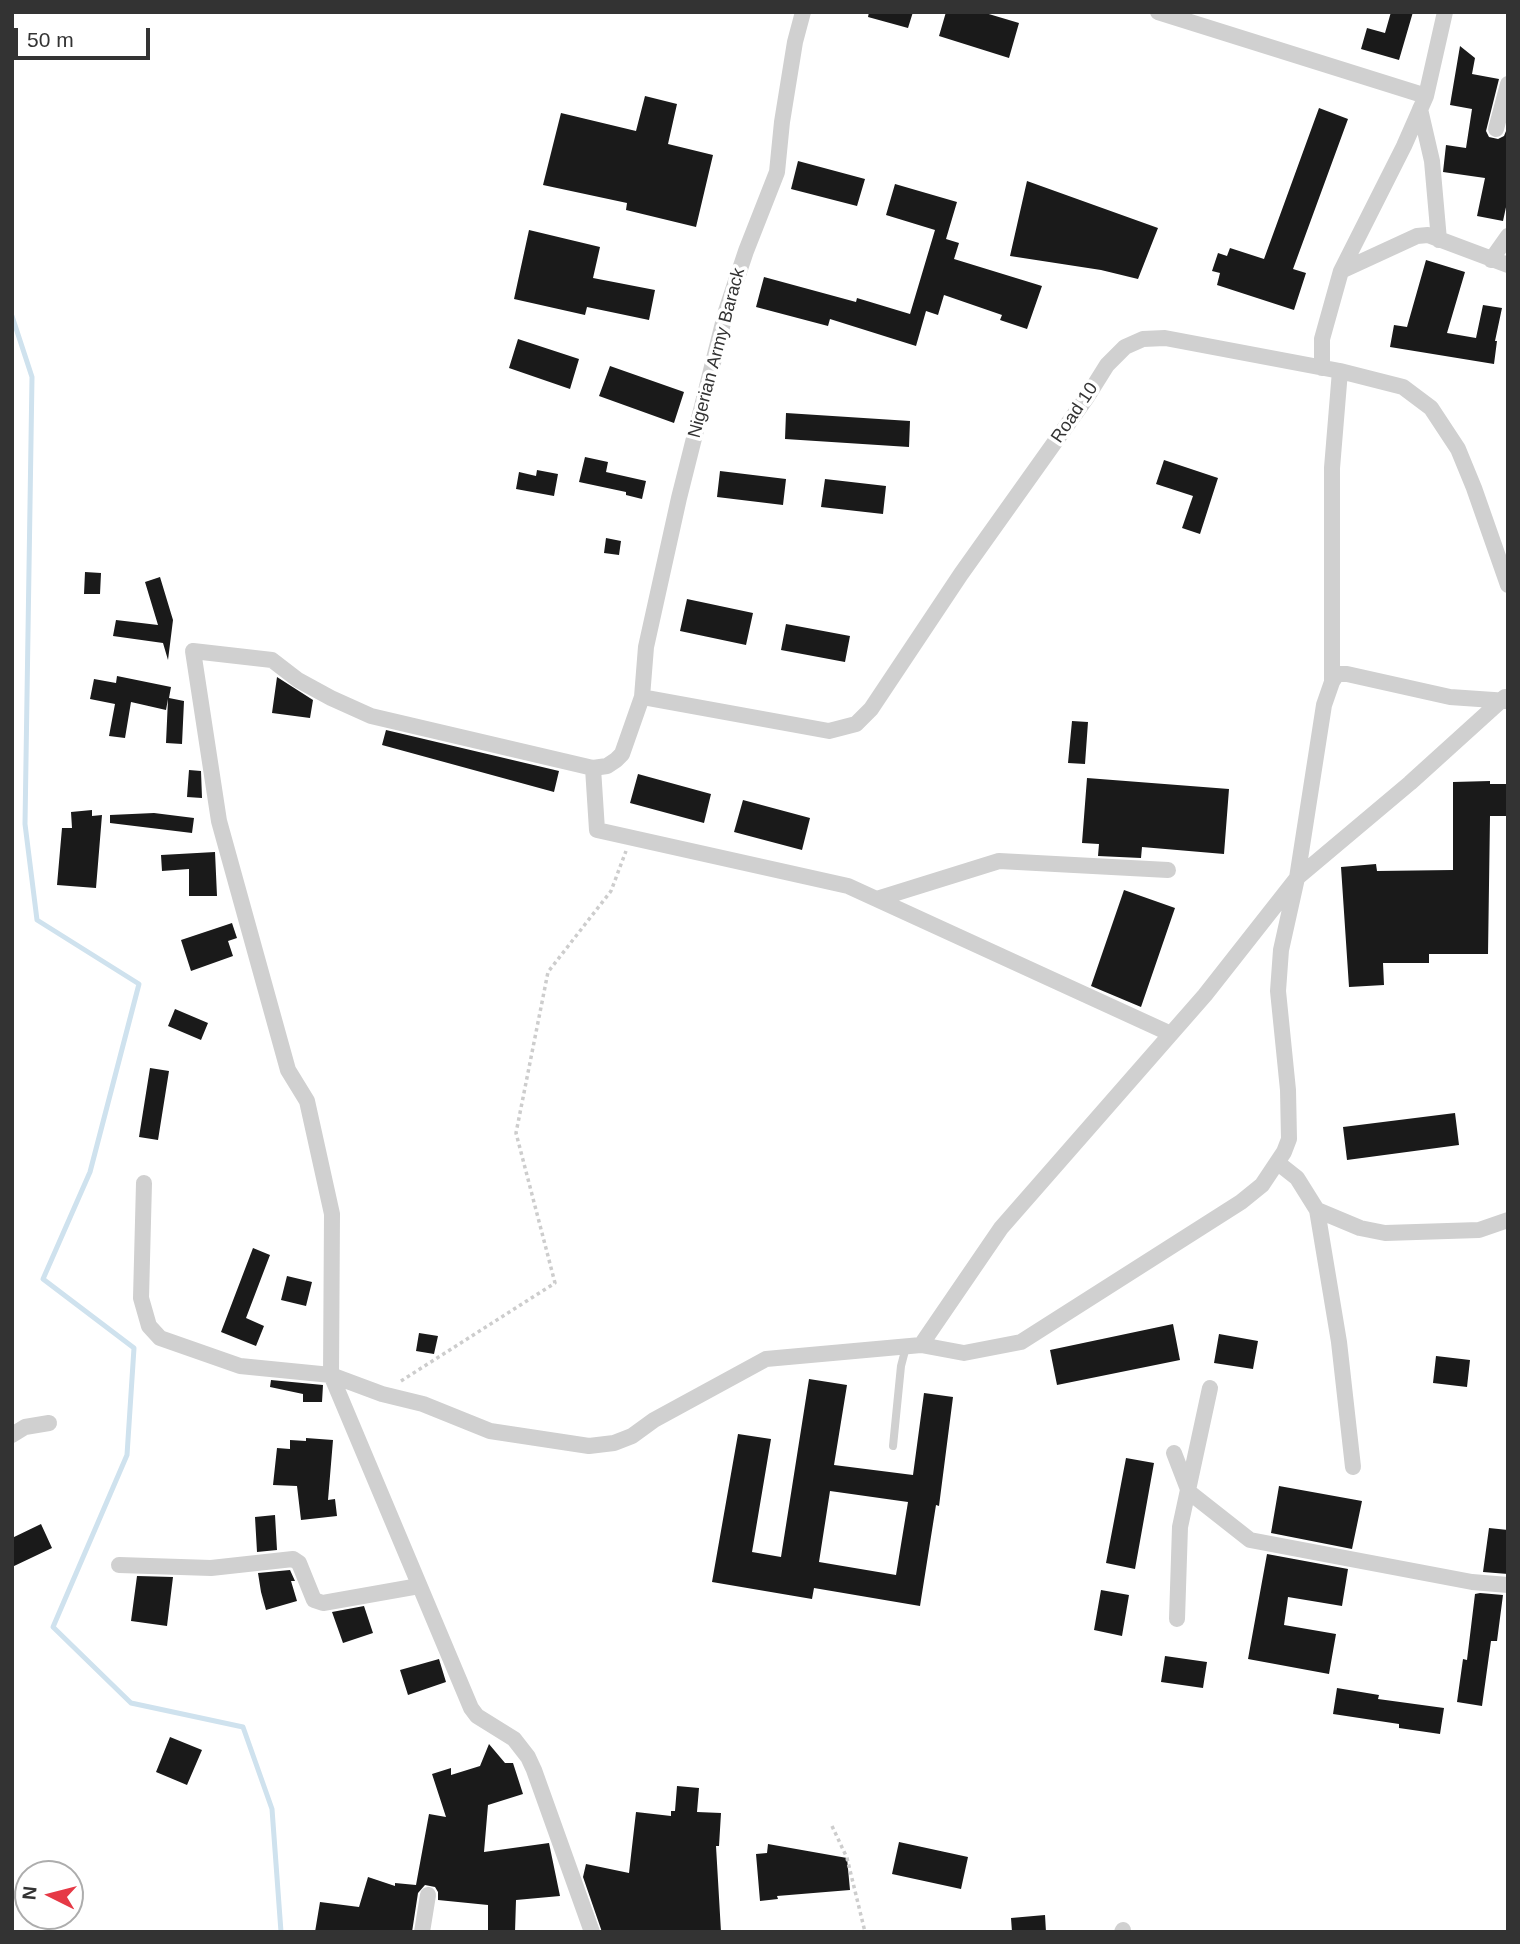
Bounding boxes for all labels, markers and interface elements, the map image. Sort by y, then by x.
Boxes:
scale bar [18,14,154,58]
text: 50 m [27,28,74,51]
street label: Nigerian Army Barack [684,266,750,440]
street label: Road 10 [1047,379,1103,447]
north arrow [14,1860,84,1930]
text: N [18,1885,41,1901]

